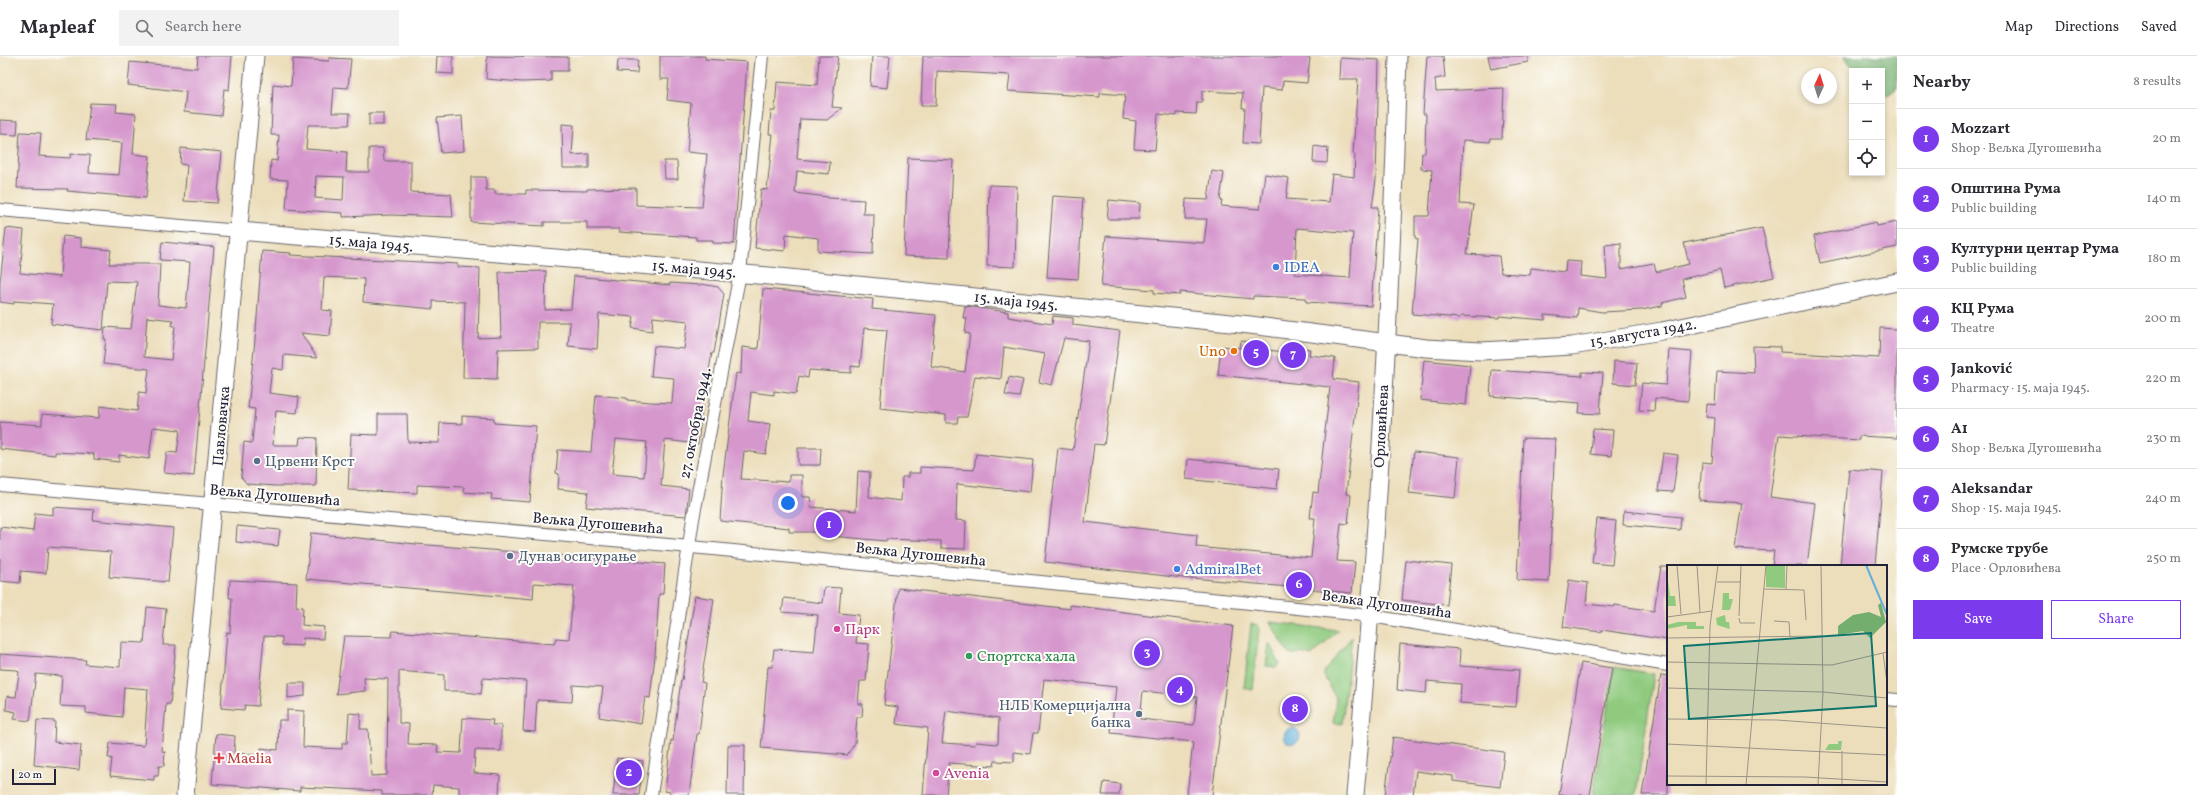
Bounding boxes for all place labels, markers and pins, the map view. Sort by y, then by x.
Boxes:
place label: IDEA [1284,258,1320,279]
marker: IDEA [1271,262,1281,272]
pin: 5 [1243,338,1269,368]
pin: 7 [1280,340,1306,370]
place label: Uno [1199,342,1226,363]
marker: Uno [1229,346,1239,356]
place label: Црвени Крст [265,452,355,473]
marker: Црвени Крст [252,456,262,466]
pin: 1 [816,510,842,540]
place label: Дунав осигурање [518,547,637,568]
marker: Дунав осигурање [505,551,515,561]
place label: AdmiralBet [1185,560,1261,581]
marker: AdmiralBet [1172,564,1182,574]
pin: 6 [1286,570,1312,600]
place label: Парк [845,620,880,641]
marker: Парк [832,624,842,634]
pin: 3 [1134,638,1160,668]
place label: Спортска хала [977,647,1076,668]
marker: Спортска хала [964,651,974,661]
pin: 4 [1167,675,1193,705]
pin: 8 [1282,694,1308,724]
place label: НЛБ Комерцијална банка [999,696,1131,734]
marker: НЛБ Комерцијална банка [1134,709,1144,719]
place label: Maelia [227,749,272,770]
marker: Maelia [214,753,224,763]
pin: 2 [616,758,642,788]
place label: Avenia [944,764,989,785]
marker: Avenia [931,768,941,778]

